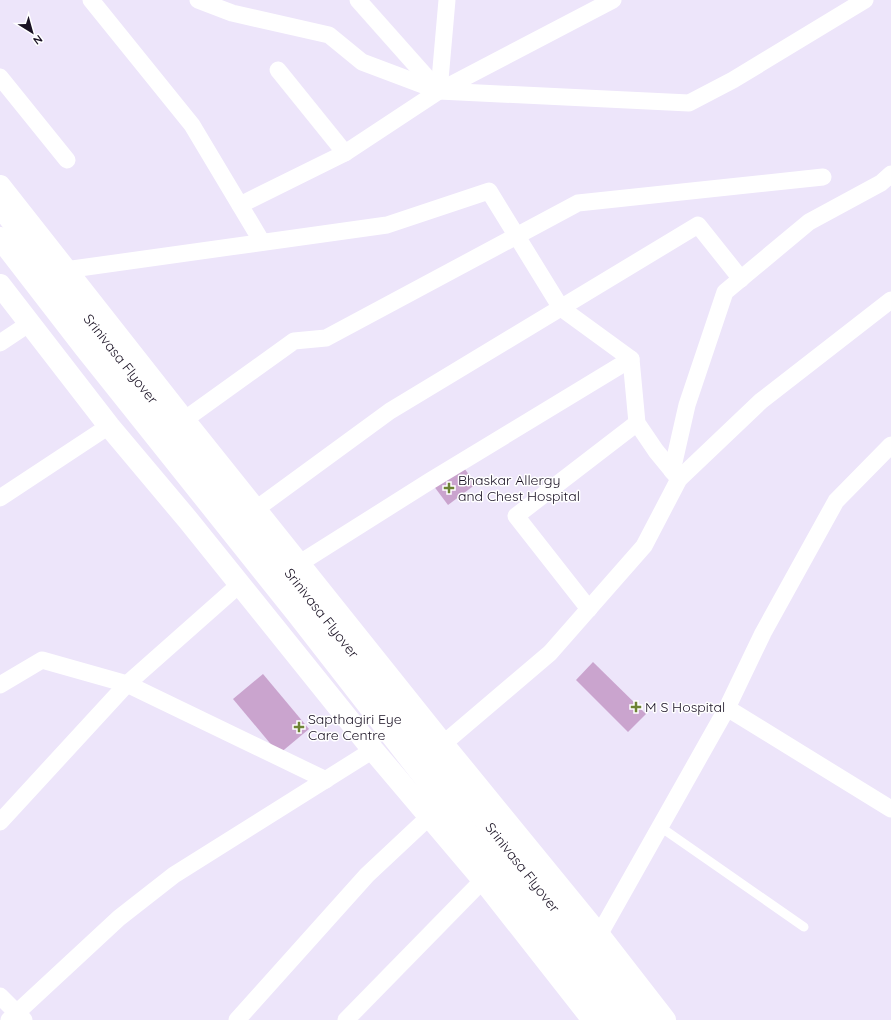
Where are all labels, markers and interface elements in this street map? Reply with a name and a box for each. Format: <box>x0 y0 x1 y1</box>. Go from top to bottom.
north arrow <box>12 12 52 52</box>
text: N <box>31 32 45 48</box>
street label: Srinivasa Flyover <box>80 310 162 408</box>
place label: Bhaskar Allergy and Chest Hospital <box>458 471 580 505</box>
marker: Bhaskar Allergy and Chest Hospital <box>443 482 455 494</box>
street label: Srinivasa Flyover <box>281 564 363 663</box>
place label: M S Hospital <box>645 698 725 716</box>
marker: M S Hospital <box>630 701 642 713</box>
place label: Sapthagiri Eye Care Centre <box>308 710 402 744</box>
marker: Sapthagiri Eye Care Centre <box>293 721 305 733</box>
street label: Srinivasa Flyover <box>481 819 564 917</box>

